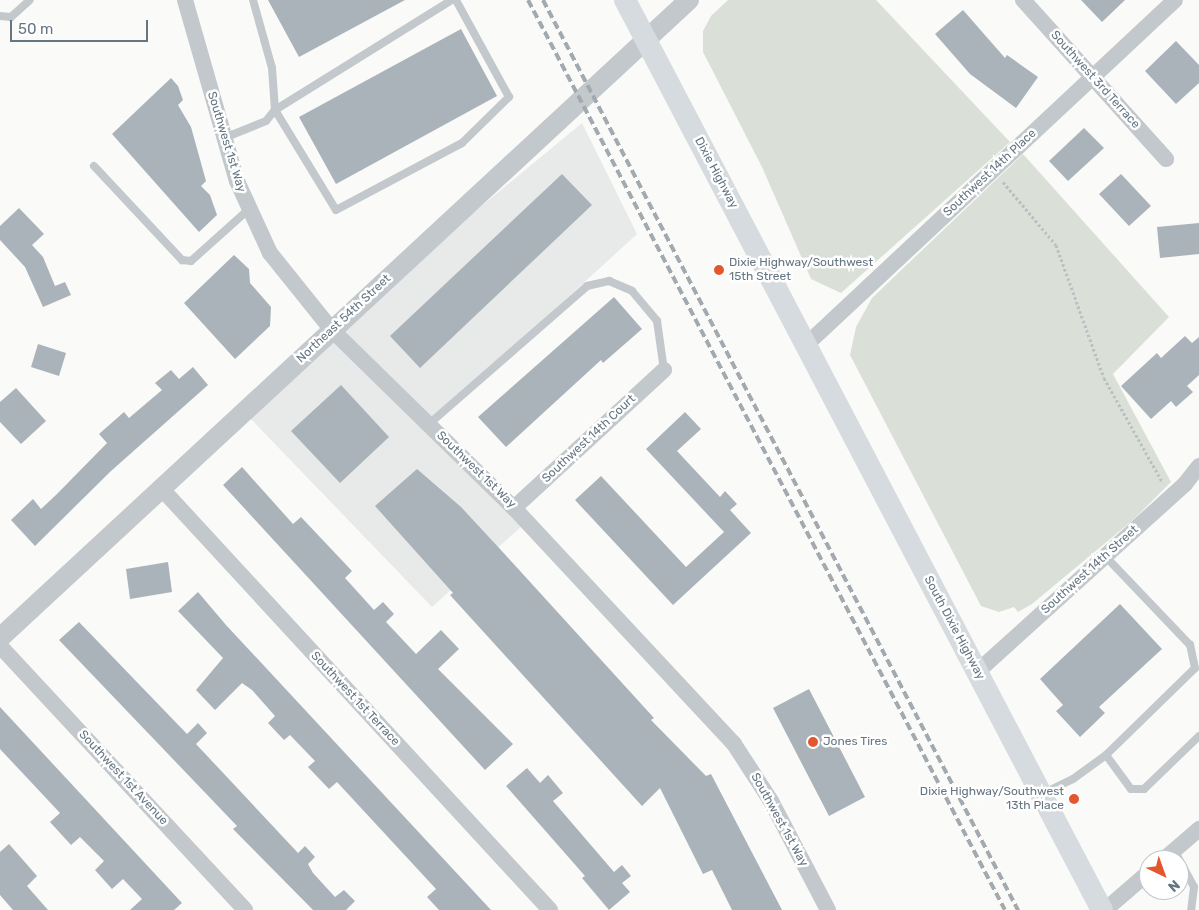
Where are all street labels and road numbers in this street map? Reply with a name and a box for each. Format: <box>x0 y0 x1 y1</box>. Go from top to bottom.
street label: Southwest 3rd Terrace <box>1047 28 1143 132</box>
street label: Southwest 1st Way <box>204 90 248 194</box>
street label: Southwest 14th Place <box>941 126 1039 220</box>
street label: Dixie Highway <box>691 135 741 211</box>
street label: Northeast 54th Street <box>294 272 394 366</box>
street label: Southwest 14th Court <box>539 392 639 486</box>
street label: Southwest 1st Way <box>433 428 519 512</box>
street label: Southwest 14th Street <box>1038 523 1142 617</box>
street label: South Dixie Highway <box>921 574 987 682</box>
street label: Southwest 1st Terrace <box>308 649 402 749</box>
street label: Southwest 1st Avenue <box>75 728 171 828</box>
street label: Southwest 1st Way <box>747 771 811 869</box>

